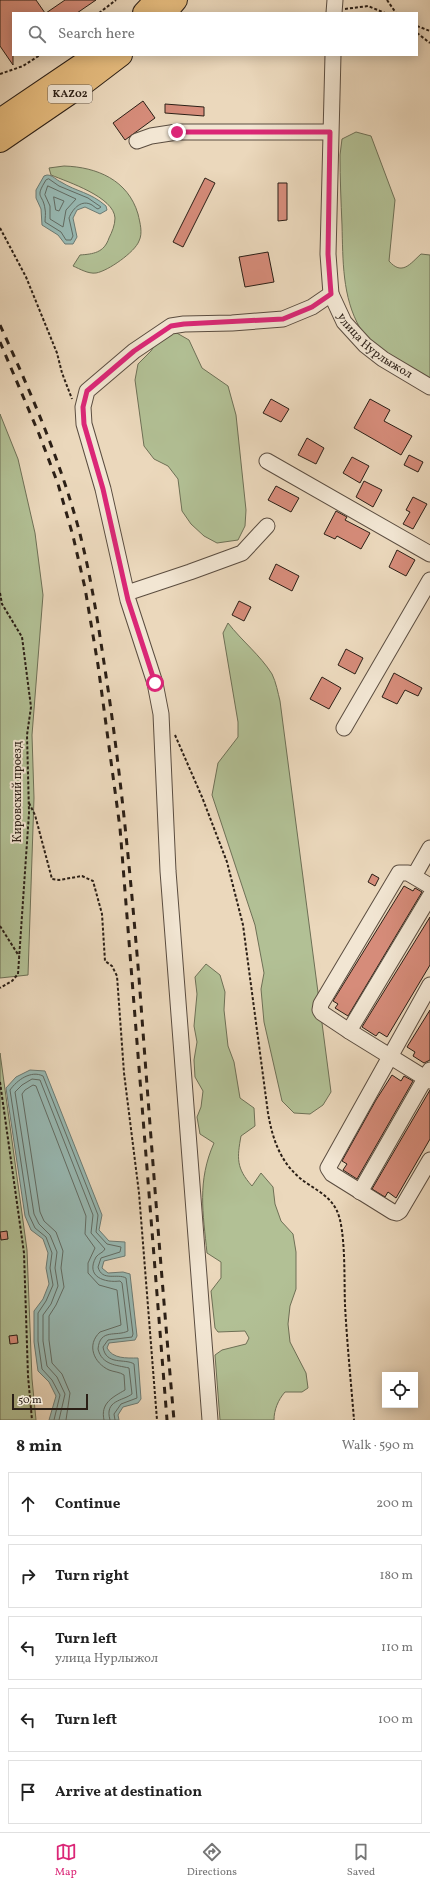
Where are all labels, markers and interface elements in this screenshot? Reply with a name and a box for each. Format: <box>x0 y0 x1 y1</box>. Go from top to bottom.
search box <box>12 12 418 56</box>
icon: search <box>26 23 48 45</box>
text: Search here <box>58 24 135 45</box>
road number: KAZ02 <box>48 85 92 103</box>
route end <box>168 123 186 141</box>
street label: улица Нурлыжол <box>333 311 416 383</box>
route start <box>146 674 164 692</box>
street label: Кировский проезд <box>10 741 26 843</box>
map controls <box>382 1372 418 1408</box>
button: locate <box>382 1372 418 1408</box>
scale bar <box>12 1392 88 1411</box>
text: 50 m <box>18 1393 42 1408</box>
text: 8 min <box>16 1435 62 1458</box>
text: Walk · 590 m <box>342 1437 414 1455</box>
icon: ahead <box>17 1493 39 1515</box>
text: Continue <box>55 1494 120 1515</box>
text: 200 m <box>376 1495 413 1513</box>
icon: right <box>17 1565 39 1587</box>
text: Turn right <box>55 1566 129 1587</box>
text: 180 m <box>379 1567 413 1585</box>
text: Turn left <box>55 1629 117 1650</box>
icon: left <box>17 1637 39 1659</box>
text: 110 m <box>381 1639 413 1657</box>
text: улица Нурлыжол <box>55 1650 158 1668</box>
icon: left <box>17 1709 39 1731</box>
text: Turn left <box>55 1710 117 1731</box>
text: 100 m <box>378 1711 413 1729</box>
icon: arrive <box>17 1781 39 1803</box>
text: Arrive at destination <box>55 1782 202 1803</box>
tab: Map <box>55 1841 77 1880</box>
tab: Directions <box>187 1841 237 1880</box>
tab: Saved <box>347 1841 375 1880</box>

